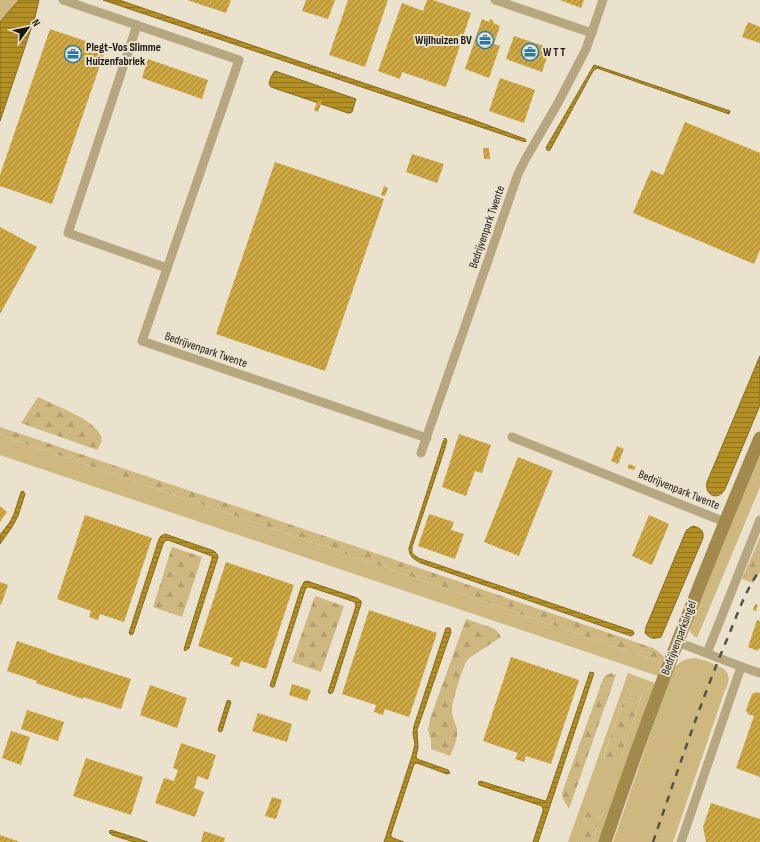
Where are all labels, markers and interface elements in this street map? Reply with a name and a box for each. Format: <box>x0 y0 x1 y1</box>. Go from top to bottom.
north arrow <box>8 8 48 48</box>
text: N <box>29 17 43 29</box>
office icon: Wijlhuizen BV <box>475 30 495 50</box>
place label: Wijlhuizen BV <box>415 33 472 48</box>
place label: Plegt-Vos Slimme Huizenfabriek <box>86 40 161 69</box>
office icon: W T T <box>520 42 540 62</box>
office icon: Plegt-Vos Slimme Huizenfabriek <box>63 44 83 64</box>
place label: W T T <box>543 45 566 60</box>
street label: Bedrijvenpark Twente <box>466 184 508 270</box>
street label: Bedrijvenpark Twente <box>163 329 249 371</box>
street label: Bedrijvenpark Twente <box>636 467 722 513</box>
street label: Bedrijvenparksingel <box>658 599 700 677</box>

